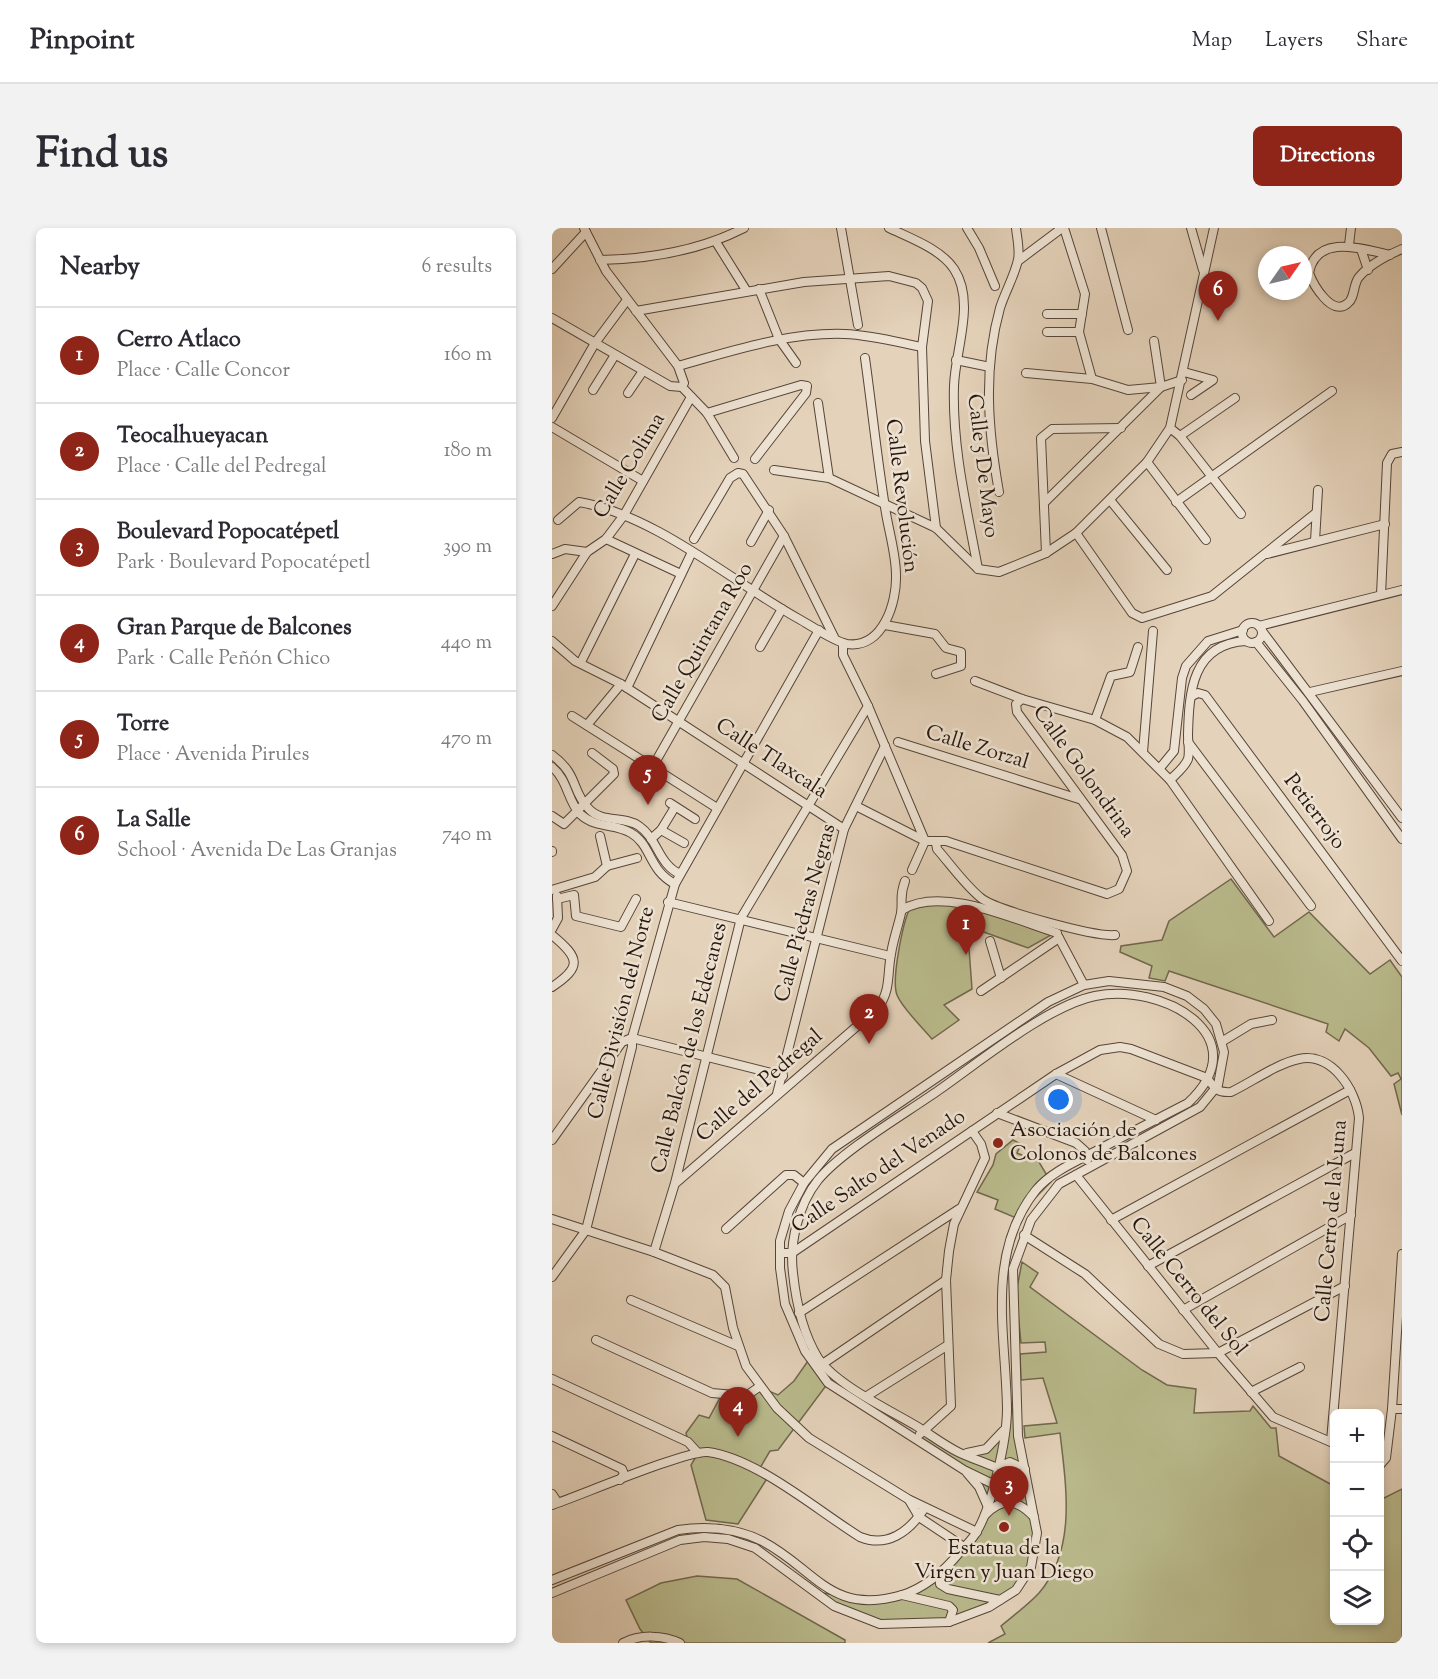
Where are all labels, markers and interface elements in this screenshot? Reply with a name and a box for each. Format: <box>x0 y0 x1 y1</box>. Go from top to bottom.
text: Pinpoint <box>30 21 134 61</box>
text: Map <box>1192 26 1232 56</box>
text: Layers <box>1265 26 1323 56</box>
text: Share <box>1356 26 1408 56</box>
text: Find us <box>36 126 168 186</box>
button: Directions <box>1253 126 1402 186</box>
north arrow <box>1258 246 1312 300</box>
text: Nearby <box>60 249 140 286</box>
text: 6 results <box>422 253 492 282</box>
pin: 6 <box>1198 272 1238 321</box>
text: Cerro Atlaco <box>117 325 241 357</box>
text: 1 <box>76 341 83 370</box>
text: 160 m <box>444 341 492 370</box>
text: Place · Calle Concor <box>117 357 290 386</box>
street label: Calle 5 De Mayo <box>958 392 1006 540</box>
street label: Calle Colima <box>587 407 674 525</box>
street label: Calle Revolución <box>877 417 925 575</box>
text: Teocalhueyacan <box>117 421 268 453</box>
text: 2 <box>75 437 84 466</box>
text: 180 m <box>444 437 492 466</box>
text: Place · Calle del Pedregal <box>117 453 327 482</box>
text: Boulevard Popocatépetl <box>117 517 339 549</box>
text: 3 <box>75 533 84 562</box>
text: 390 m <box>443 533 492 562</box>
text: Park · Boulevard Popocatépetl <box>117 549 371 578</box>
street label: Calle Quintana Roo <box>645 557 761 729</box>
text: Gran Parque de Balcones <box>117 613 352 645</box>
text: 4 <box>74 629 85 658</box>
text: 440 m <box>441 629 492 658</box>
text: Park · Calle Peñón Chico <box>117 645 330 674</box>
street label: Calle Golondrina <box>1025 699 1142 845</box>
text: Torre <box>117 709 169 741</box>
street label: Calle Tlaxcala <box>709 711 833 807</box>
street label: Calle Zorzal <box>922 718 1033 778</box>
text: 5 <box>76 725 83 754</box>
text: 470 m <box>441 725 492 754</box>
text: Place · Avenida Pirules <box>117 741 309 770</box>
pin: 5 <box>628 756 668 805</box>
street label: Petierrojo <box>1276 768 1352 856</box>
text: La Salle <box>117 805 191 837</box>
street label: Calle Piedras Negras <box>768 820 844 1006</box>
text: 6 <box>75 821 84 850</box>
text: 740 m <box>442 821 492 850</box>
text: School · Avenida De Las Granjas <box>117 837 397 866</box>
street label: Calle División del Norte <box>581 903 663 1123</box>
pin: 1 <box>946 906 986 955</box>
street label: Calle Balcón de los Edecanes <box>644 919 736 1177</box>
pin: 2 <box>850 994 888 1044</box>
street label: Calle del Pedregal <box>690 1022 830 1150</box>
your location <box>1044 1085 1073 1114</box>
street label: Calle Salto del Venado <box>786 1102 972 1242</box>
place label: Asociación de Colonos de Balcones <box>1010 1116 1197 1170</box>
street label: Calle Cerro de la Luna <box>1308 1118 1356 1323</box>
marker: Asociación de Colonos de Balcones <box>991 1136 1005 1150</box>
street label: Calle Cerro del Sol <box>1122 1211 1254 1363</box>
pin: 4 <box>718 1388 758 1437</box>
map controls <box>1330 1409 1384 1625</box>
button: + <box>1330 1409 1384 1463</box>
button: − <box>1330 1463 1384 1517</box>
pin: 3 <box>990 1466 1028 1516</box>
button: locate <box>1330 1517 1384 1571</box>
marker: Estatua de la Virgen y Juan Diego <box>997 1520 1011 1534</box>
place label: Estatua de la Virgen y Juan Diego <box>914 1534 1094 1588</box>
button: layers <box>1330 1571 1384 1625</box>

